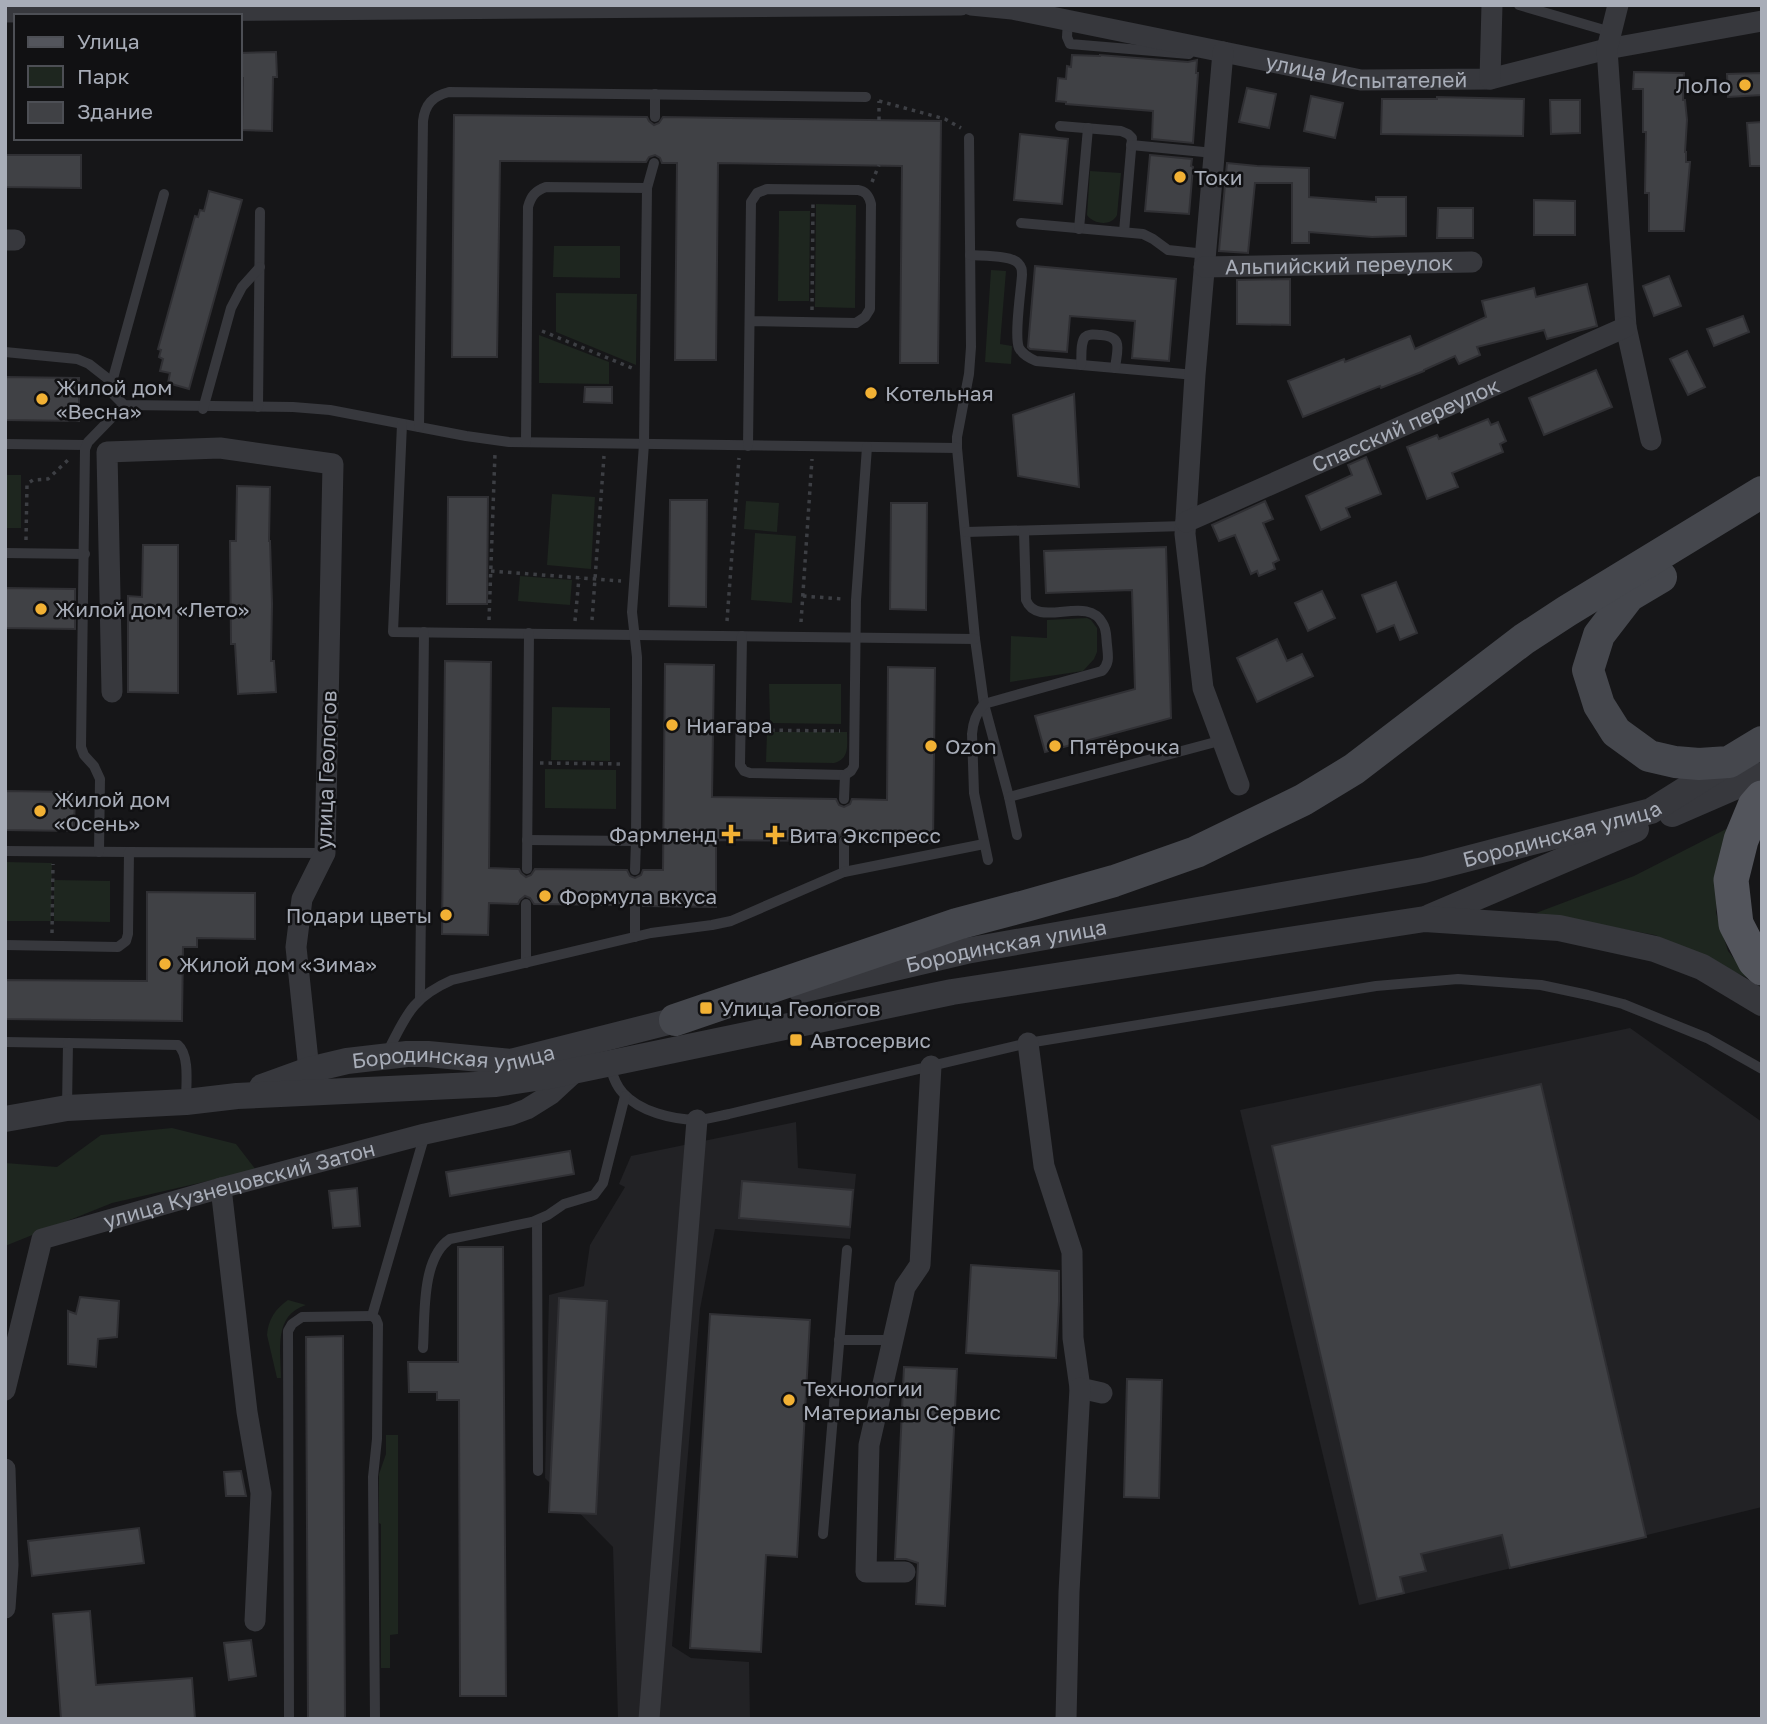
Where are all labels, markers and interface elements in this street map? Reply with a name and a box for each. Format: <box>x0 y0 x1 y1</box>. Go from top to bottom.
legend <box>14 14 242 140</box>
text: Улица <box>77 28 140 54</box>
street label: улица Испытателей <box>1263 48 1467 93</box>
text: Парк <box>77 63 130 89</box>
place label: ЛоЛо <box>1676 72 1731 98</box>
marker: ЛоЛо <box>1737 77 1753 93</box>
text: Здание <box>77 98 153 124</box>
place label: Токи <box>1194 164 1243 190</box>
marker: Токи <box>1172 169 1188 185</box>
street label: Альпийский переулок <box>1225 249 1453 280</box>
street label: Спасский переулок <box>1308 372 1503 478</box>
place label: Жилой дом «Весна» <box>56 374 172 424</box>
place label: Котельная <box>885 380 994 406</box>
marker: Котельная <box>863 385 879 401</box>
marker: Жилой дом «Весна» <box>34 391 50 407</box>
place label: Жилой дом «Лето» <box>55 596 249 622</box>
marker: Жилой дом «Лето» <box>33 601 49 617</box>
street label: улица Геологов <box>310 690 342 850</box>
place label: Ниагара <box>686 712 773 738</box>
marker: Ниагара <box>664 717 680 733</box>
place label: Ozon <box>945 733 997 759</box>
place label: Пятёрочка <box>1069 733 1180 759</box>
marker: Ozon <box>923 738 939 754</box>
marker: Пятёрочка <box>1047 738 1063 754</box>
place label: Жилой дом «Осень» <box>54 786 170 836</box>
street label: Бородинская улица <box>1460 795 1666 872</box>
marker: Жилой дом «Осень» <box>32 803 48 819</box>
place label: Фармленд <box>609 821 717 847</box>
place label: Вита Экспресс <box>789 822 941 848</box>
marker: Фармленд <box>723 826 739 842</box>
marker: Вита Экспресс <box>767 827 783 843</box>
place label: Формула вкуса <box>559 883 717 909</box>
marker: Формула вкуса <box>537 888 553 904</box>
place label: Подари цветы <box>286 902 432 928</box>
marker: Подари цветы <box>438 907 454 923</box>
street label: Бородинская улица <box>903 913 1109 978</box>
place label: Жилой дом «Зима» <box>179 951 377 977</box>
marker: Жилой дом «Зима» <box>157 956 173 972</box>
place label: Улица Геологов <box>720 995 881 1021</box>
marker: Улица Геологов <box>698 1000 714 1016</box>
place label: Автосервис <box>810 1027 931 1053</box>
marker: Автосервис <box>788 1032 804 1048</box>
street label: Бородинская улица <box>350 1038 557 1076</box>
street label: улица Кузнецовский Затон <box>100 1135 378 1234</box>
place label: Технологии Материалы Сервис <box>803 1375 1001 1425</box>
marker: Технологии Материалы Сервис <box>781 1392 797 1408</box>

